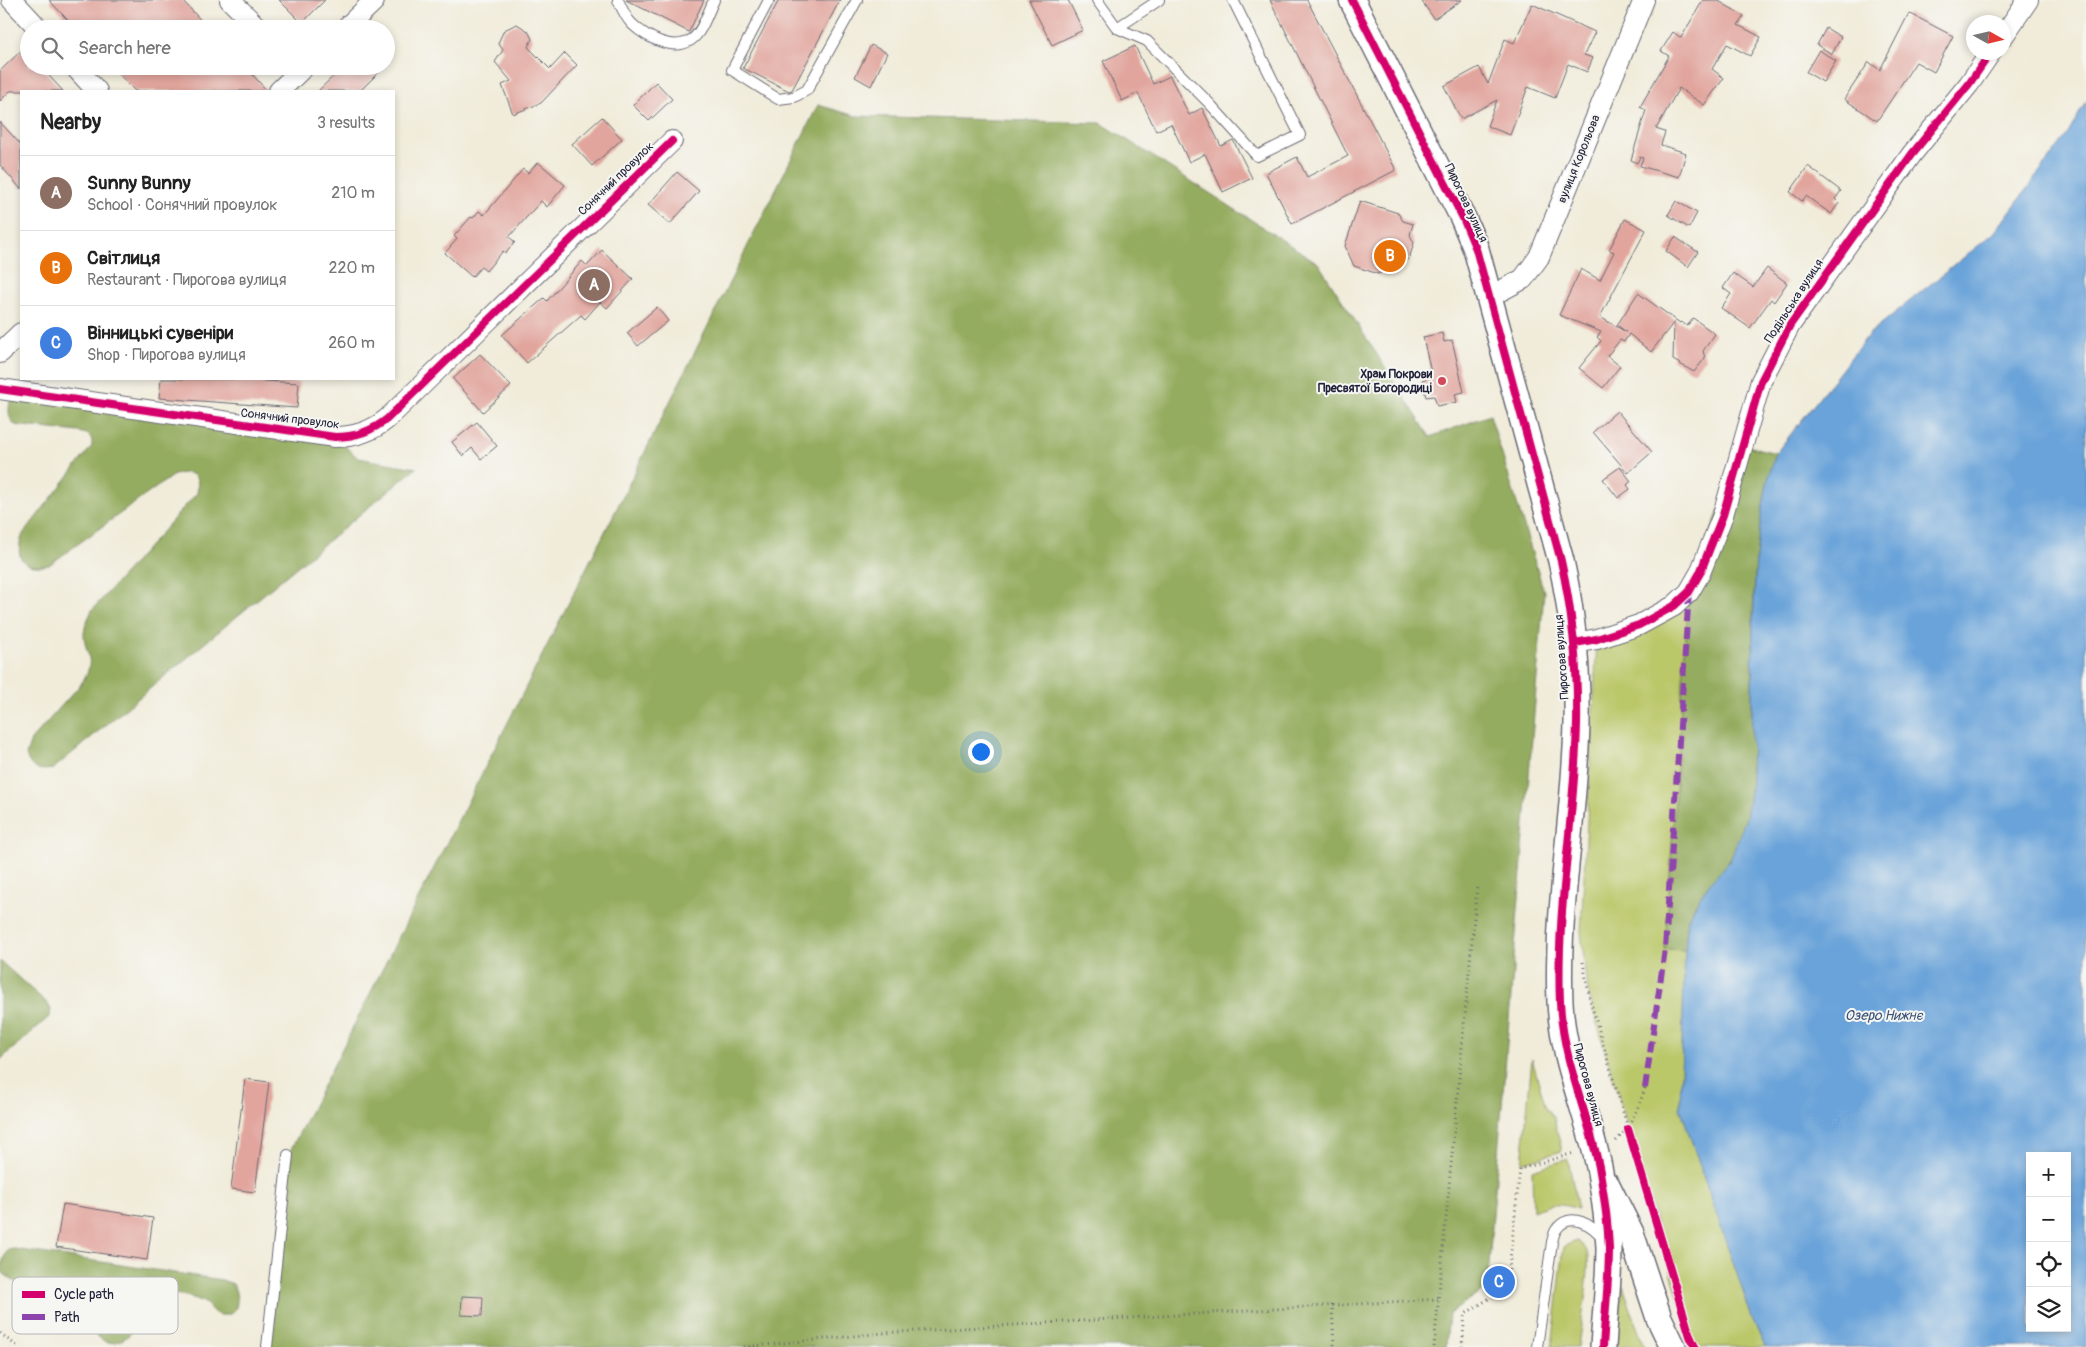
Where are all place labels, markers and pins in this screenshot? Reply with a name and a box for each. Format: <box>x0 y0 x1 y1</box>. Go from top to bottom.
pin: B <box>1374 237 1406 275</box>
pin: A <box>578 266 610 304</box>
place label: Храм Покрови Пресвятої Богородиці <box>1318 367 1433 396</box>
marker: Храм Покрови Пресвятої Богородиці <box>1436 375 1448 387</box>
pin: C <box>1483 1263 1515 1301</box>

